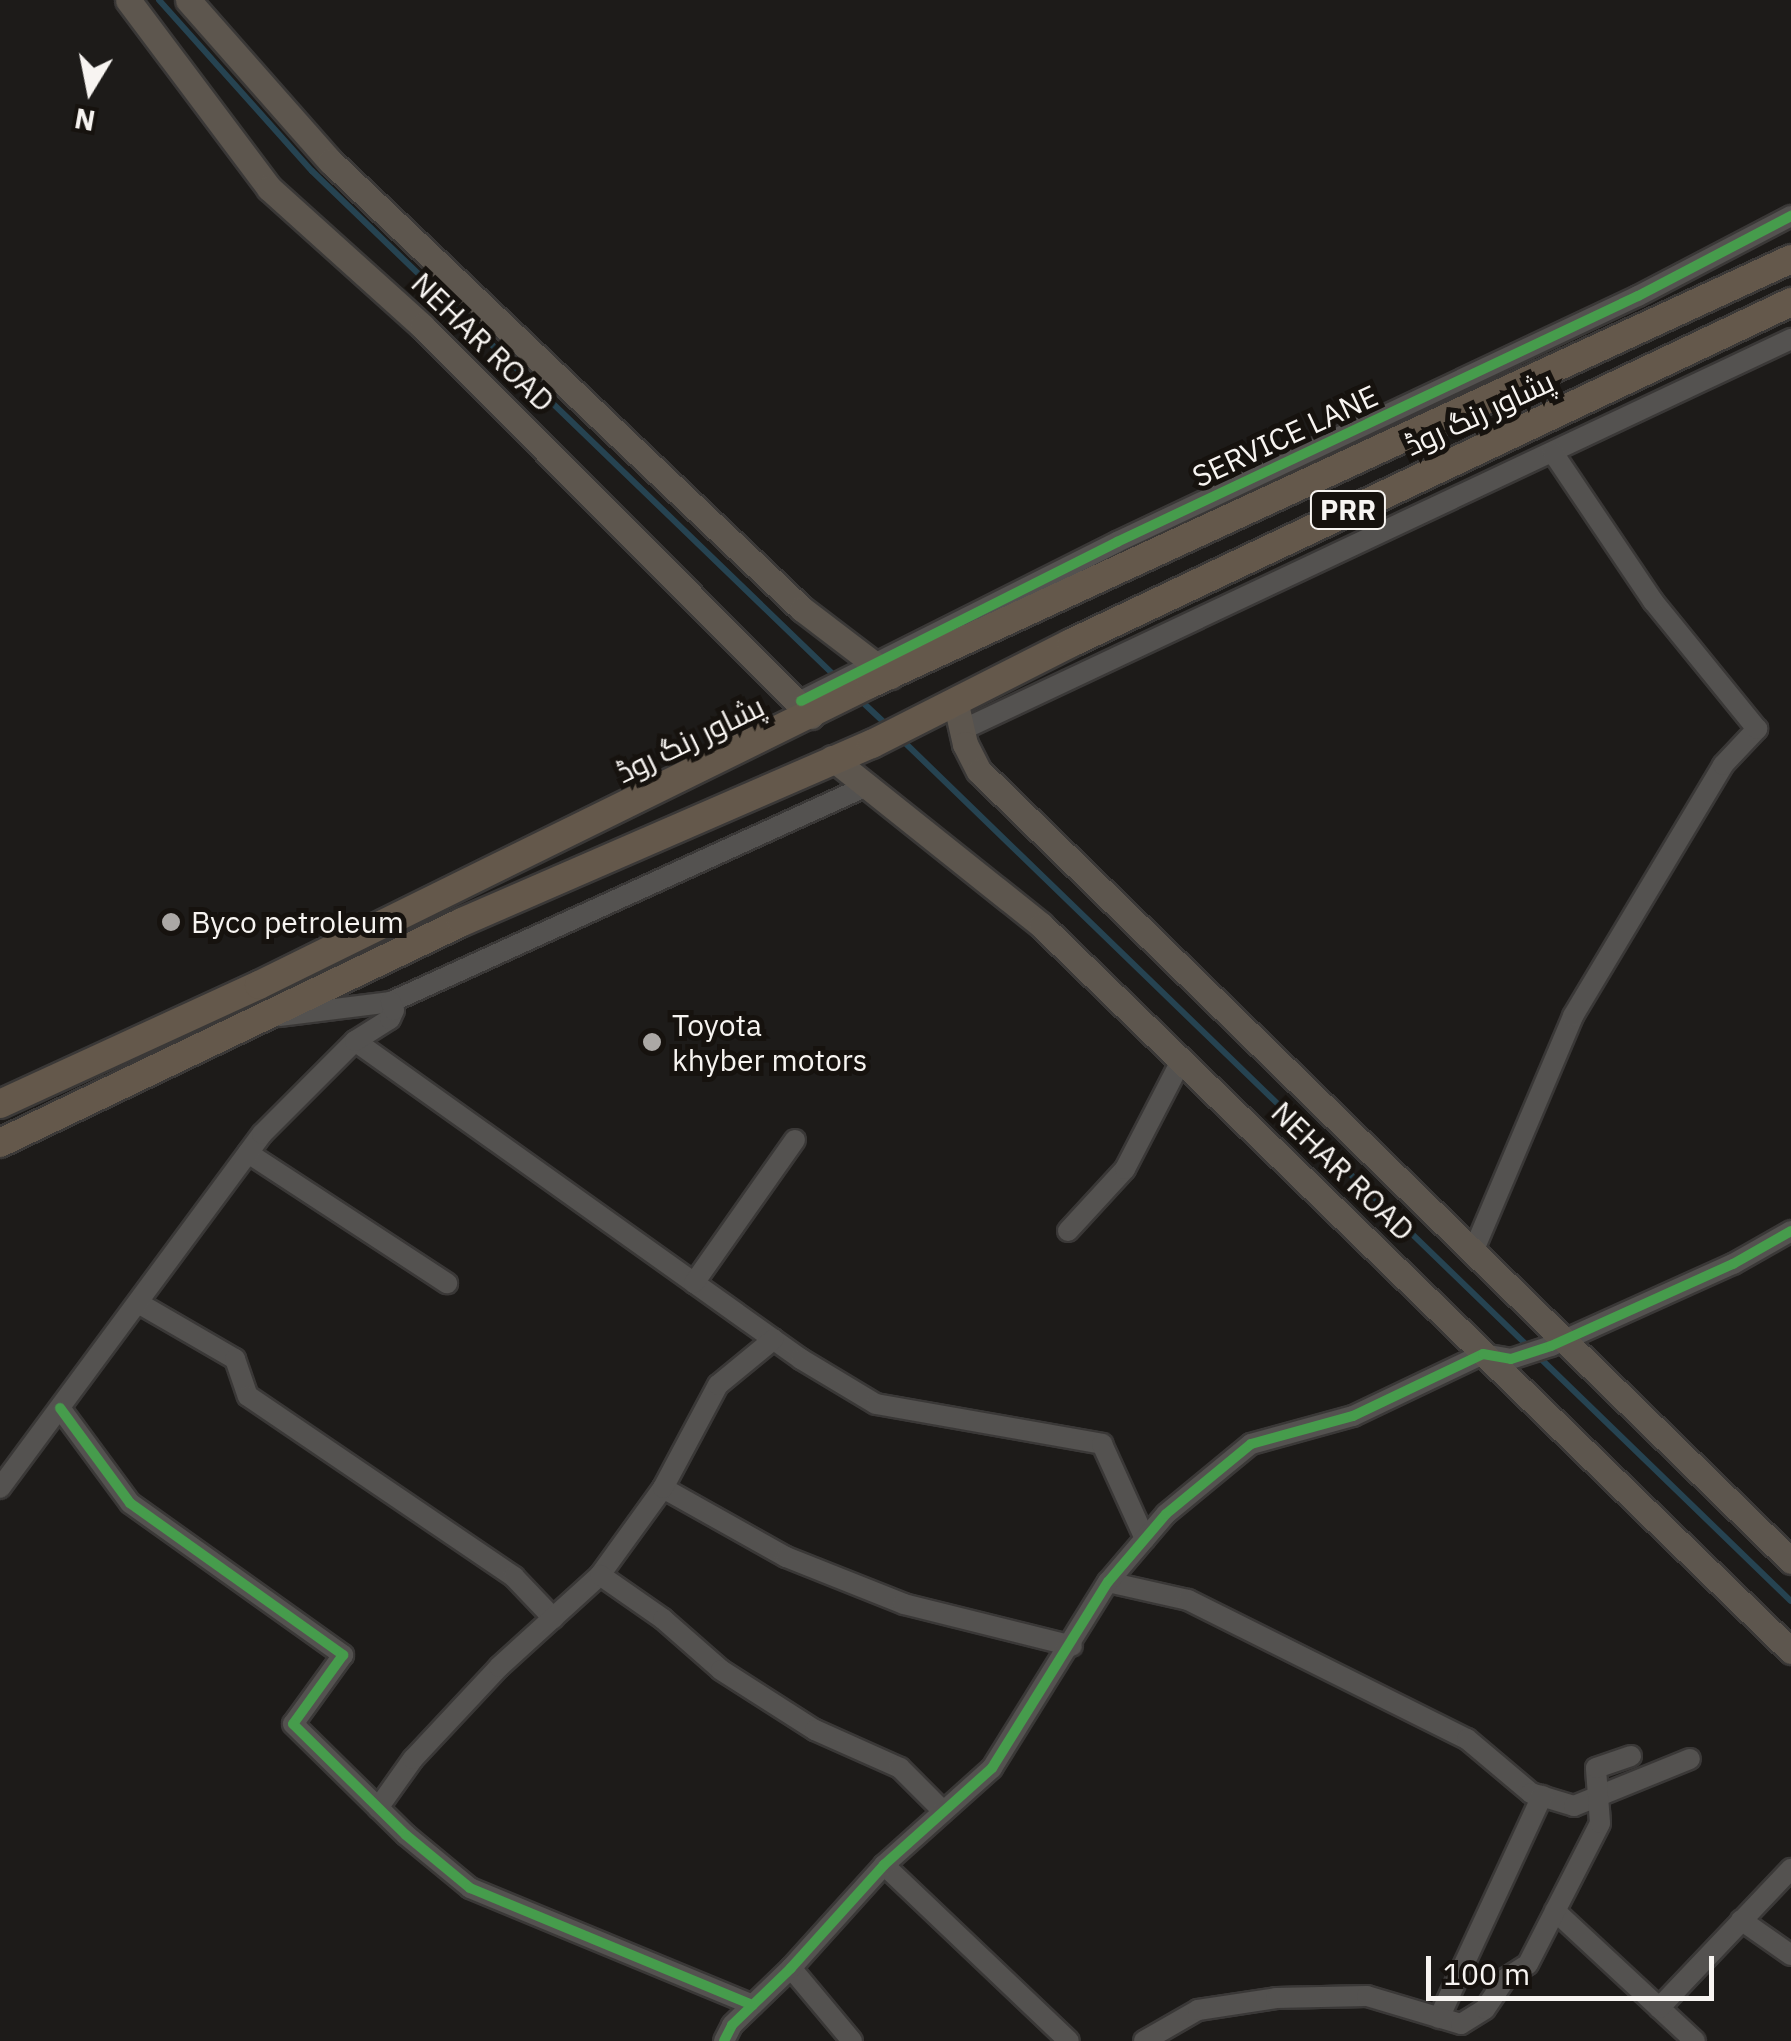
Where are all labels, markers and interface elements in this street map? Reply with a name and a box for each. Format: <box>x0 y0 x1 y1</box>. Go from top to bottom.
north arrow <box>40 40 140 140</box>
text: N <box>72 100 98 140</box>
street label: NEHAR ROAD <box>404 265 562 419</box>
street label: پشاور رنگ روڈ <box>1399 363 1559 463</box>
street label: SERVICE LANE <box>1187 377 1383 495</box>
road number: PRR <box>1308 487 1388 533</box>
street label: پشاور رنگ روڈ <box>610 688 770 790</box>
place label: Byco petroleum <box>191 904 404 940</box>
marker: Byco petroleum <box>160 911 182 933</box>
place label: Toyota khyber motors <box>672 1007 867 1078</box>
marker: Toyota khyber motors <box>641 1031 663 1053</box>
street label: NEHAR ROAD <box>1264 1094 1422 1248</box>
scale bar <box>1431 1936 1718 1998</box>
text: 100 m <box>1443 1954 1530 1993</box>

